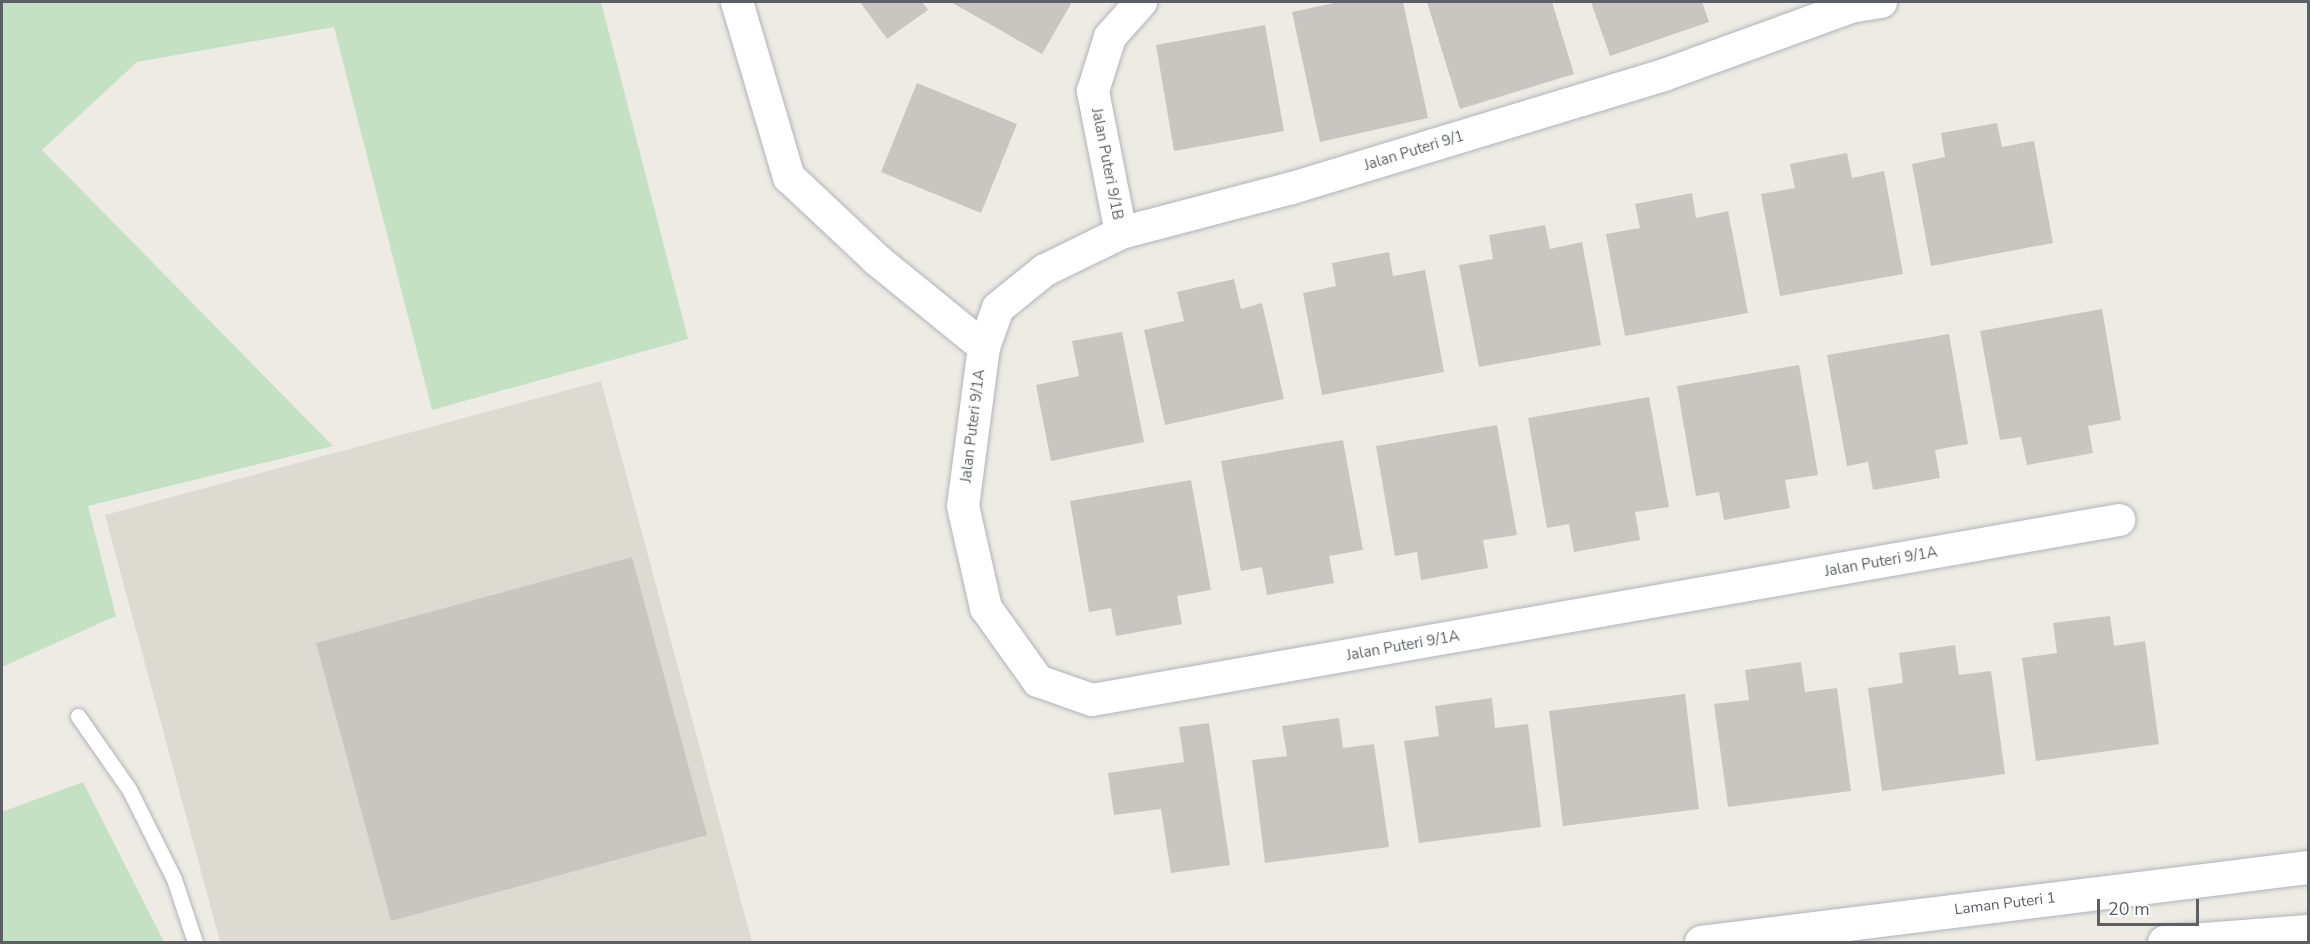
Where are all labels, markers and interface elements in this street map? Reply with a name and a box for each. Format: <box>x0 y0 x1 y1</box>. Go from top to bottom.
street label: Jalan Puteri 9/1B <box>1087 107 1127 221</box>
street label: Jalan Puteri 9/1 <box>1362 127 1466 175</box>
street label: Jalan Puteri 9/1A <box>957 368 989 484</box>
street label: Jalan Puteri 9/1A <box>1823 543 1939 581</box>
street label: Jalan Puteri 9/1A <box>1345 627 1461 665</box>
scale bar <box>2100 887 2202 925</box>
street label: Laman Puteri 1 <box>1953 889 2057 919</box>
text: 20 m <box>2108 897 2150 921</box>

